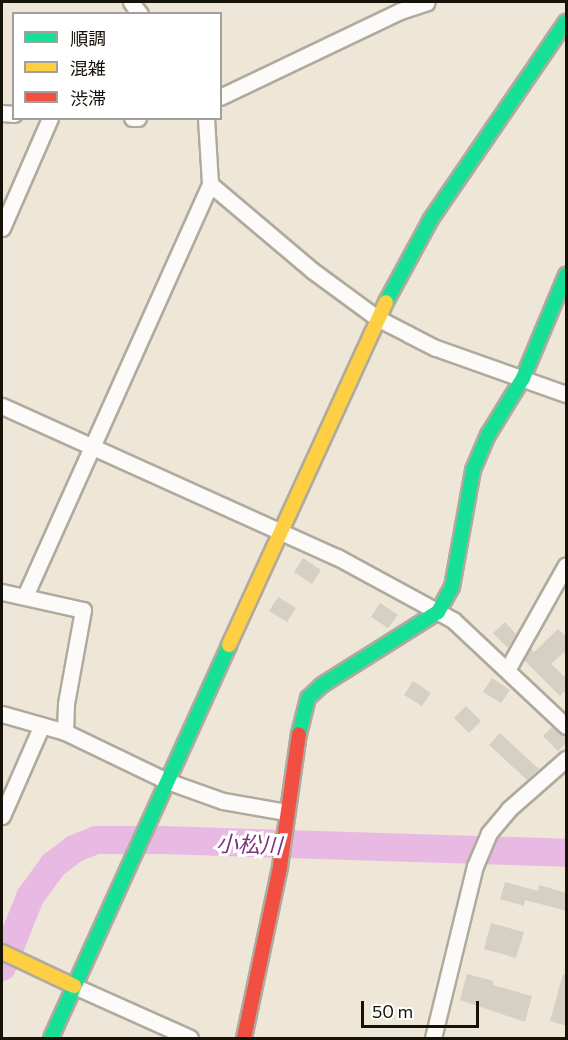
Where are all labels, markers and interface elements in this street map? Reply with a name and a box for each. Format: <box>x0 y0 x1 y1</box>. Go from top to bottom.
legend <box>12 12 222 120</box>
text: 順調 <box>70 27 106 49</box>
text: 混雑 <box>70 57 106 79</box>
text: 渋滞 <box>70 87 106 109</box>
water label: 小松川 <box>216 830 282 858</box>
scale bar <box>364 989 482 1027</box>
text: 50 m <box>372 1000 413 1022</box>

